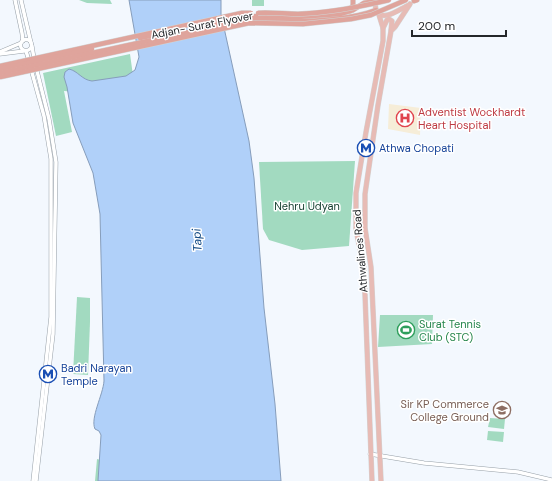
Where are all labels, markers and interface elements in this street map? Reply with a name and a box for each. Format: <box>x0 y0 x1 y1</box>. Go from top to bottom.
street label: Adjan- Surat Flyover <box>150 8 254 42</box>
scale bar <box>412 12 506 38</box>
text: 200 m <box>418 18 455 34</box>
place label: Adventist Wockhardt Heart Hospital <box>418 105 525 132</box>
hospital icon: Adventist Wockhardt Heart Hospital <box>395 108 415 128</box>
metro station icon: Athwa Chopati <box>356 138 376 158</box>
place label: Athwa Chopati <box>379 141 454 155</box>
park label: Nehru Udyan <box>274 199 340 213</box>
street label: Athwalines Road <box>349 209 371 293</box>
water label: Tapi <box>188 227 206 252</box>
place label: Surat Tennis Club (STC) <box>419 317 481 344</box>
sports icon: Surat Tennis Club (STC) <box>396 320 416 340</box>
place label: Badri Narayan Temple <box>61 361 132 388</box>
metro station icon: Badri Narayan Temple <box>38 364 58 384</box>
place label: Sir KP Commerce College Ground <box>401 397 489 424</box>
school or university icon: Sir KP Commerce College Ground <box>492 400 512 420</box>

